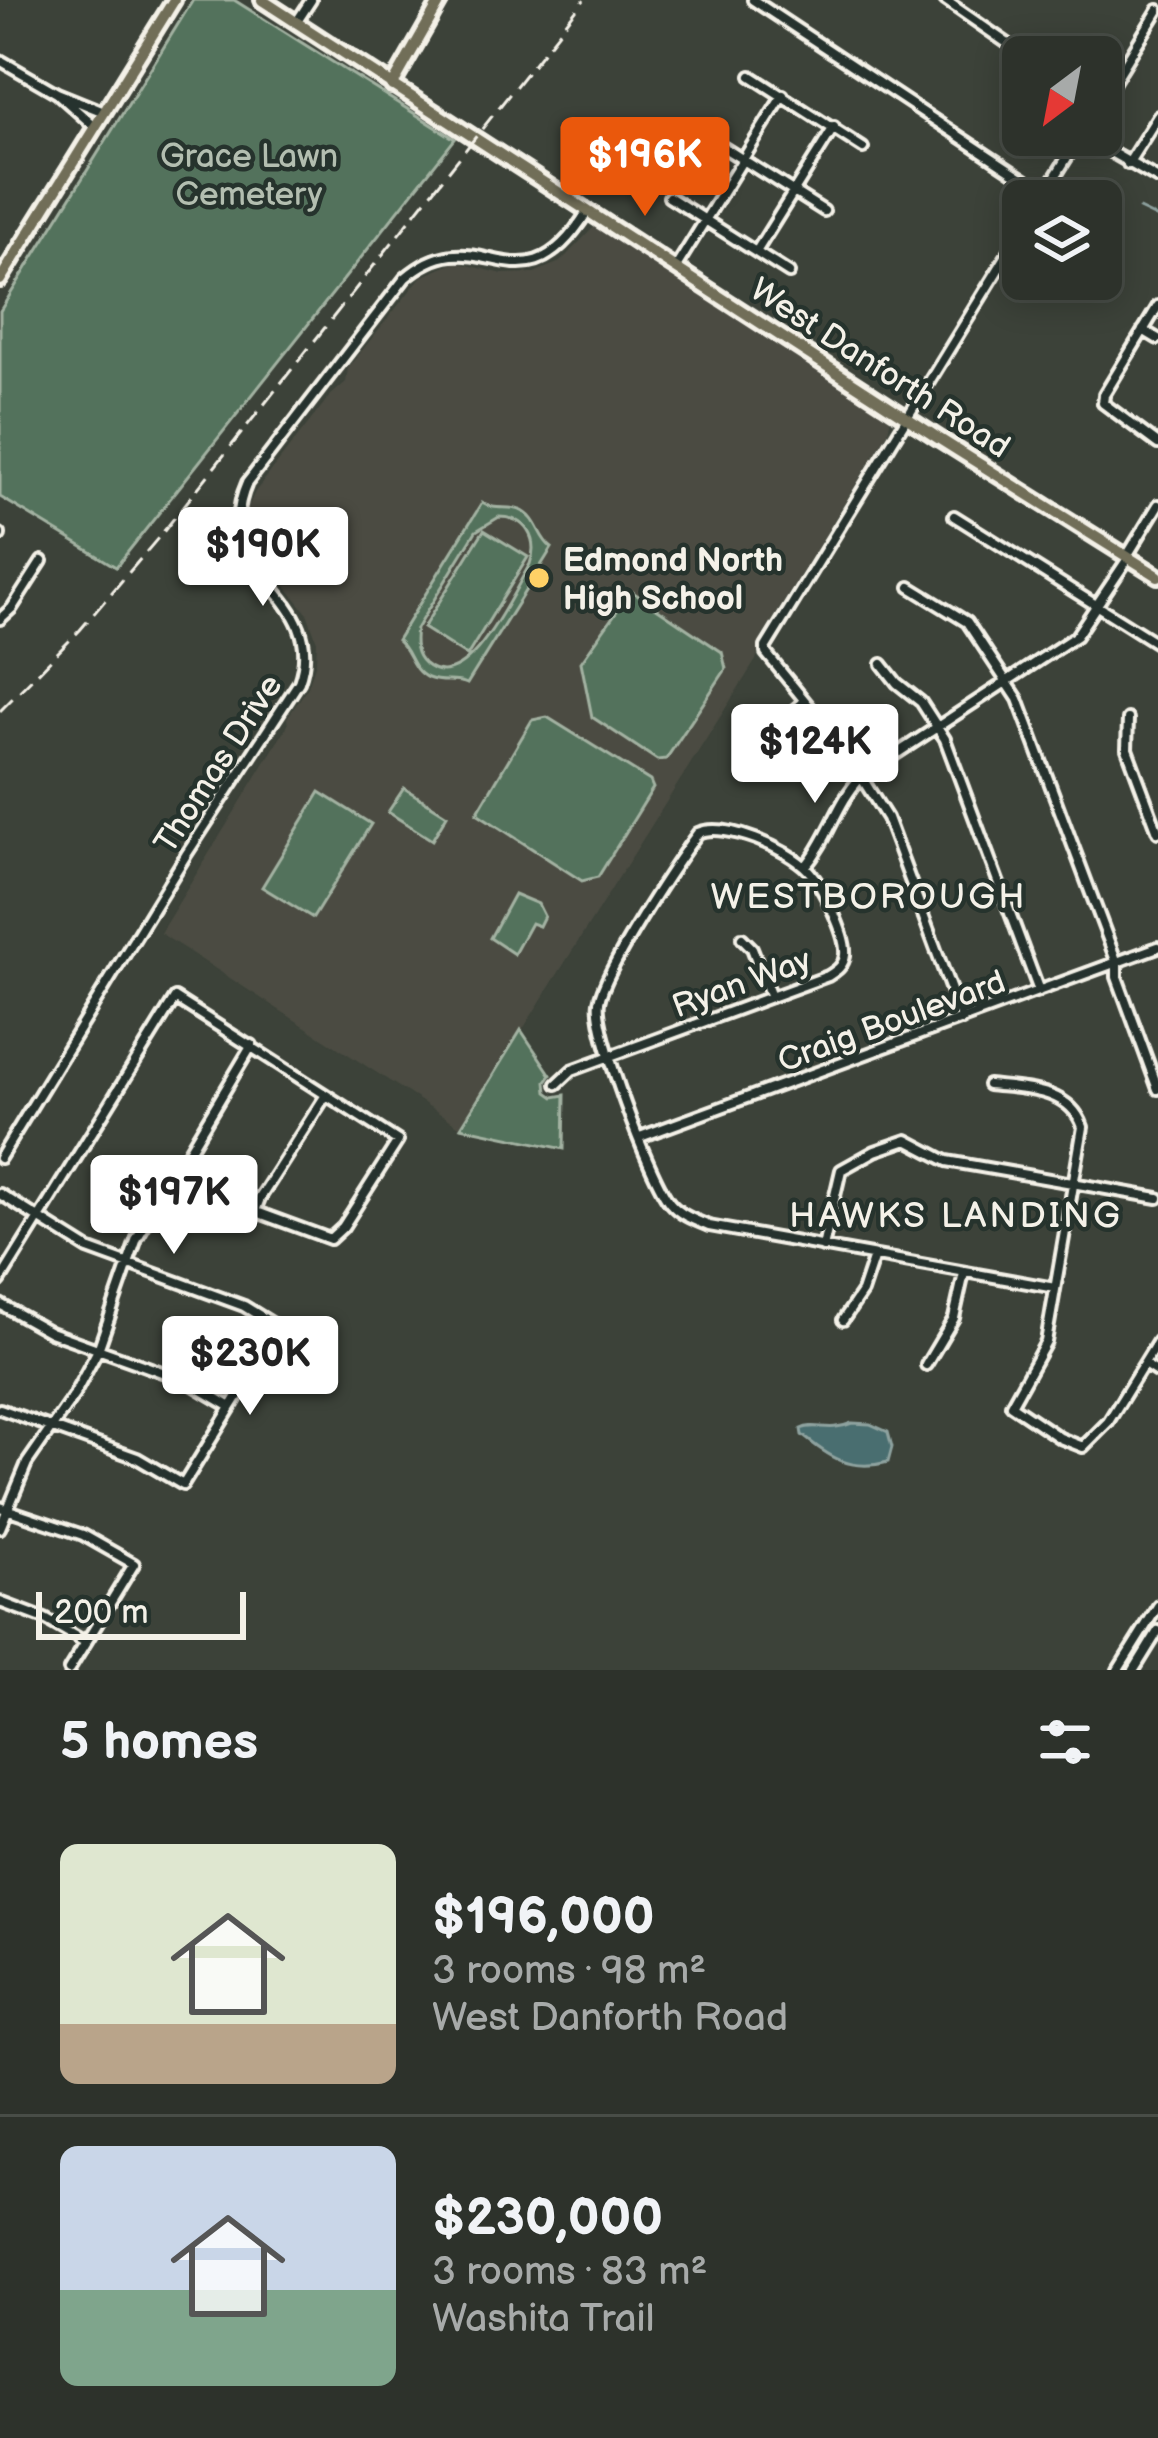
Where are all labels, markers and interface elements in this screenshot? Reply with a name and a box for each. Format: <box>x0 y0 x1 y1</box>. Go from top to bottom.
north arrow <box>1002 36 1122 156</box>
map controls <box>1002 36 1122 300</box>
pin: $196K <box>561 117 729 219</box>
text: $196K <box>587 132 703 179</box>
park label: Grace Lawn Cemetery <box>160 137 338 215</box>
button: layers <box>1002 180 1122 300</box>
street label: West Danforth Road <box>743 270 1017 468</box>
pin: $190K <box>179 507 347 609</box>
text: $190K <box>205 522 321 569</box>
place label: Edmond North High School <box>563 541 783 619</box>
marker: Edmond North High School <box>526 565 552 591</box>
street label: Thomas Drive <box>146 667 291 861</box>
pin: $124K <box>731 704 899 806</box>
text: $124K <box>758 719 872 766</box>
district label: WESTBOROUGH <box>710 876 1028 919</box>
street label: Ryan Way <box>667 940 817 1027</box>
street label: Craig Boulevard <box>772 962 1011 1082</box>
pin: $197K <box>90 1155 258 1257</box>
text: $197K <box>117 1170 231 1217</box>
district label: HAWKS LANDING <box>789 1195 1123 1238</box>
pin: $230K <box>166 1316 334 1418</box>
text: $230K <box>189 1331 311 1378</box>
scale bar <box>36 1586 246 1639</box>
text: 200 m <box>54 1593 148 1633</box>
icon: filters <box>1032 1709 1098 1775</box>
text: 5 homes <box>60 1712 258 1773</box>
text: $196,000 <box>432 1887 655 1948</box>
icon: home <box>156 1892 300 2036</box>
text: 3 rooms · 98 m² <box>432 1948 706 1995</box>
text: West Danforth Road <box>432 1995 788 2042</box>
text: $230,000 <box>432 2188 663 2249</box>
icon: home <box>156 2194 300 2338</box>
text: 3 rooms · 83 m² <box>432 2249 707 2296</box>
text: Washita Trail <box>432 2296 654 2343</box>

